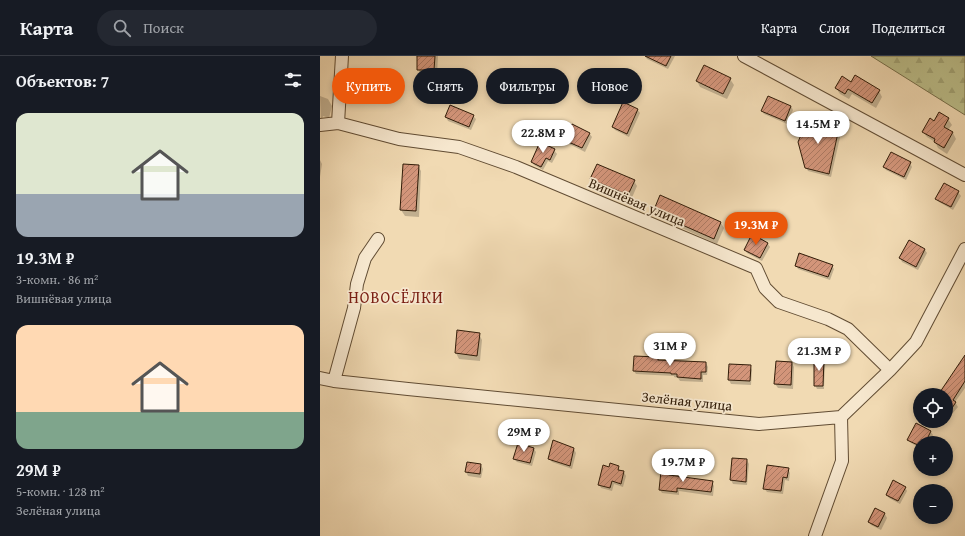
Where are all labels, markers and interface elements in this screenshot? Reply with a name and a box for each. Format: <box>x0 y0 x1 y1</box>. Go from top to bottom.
search box <box>97 10 377 46</box>
text: Карта <box>20 14 73 42</box>
icon: search <box>111 17 133 39</box>
text: Поиск <box>143 17 184 38</box>
text: Карта <box>761 18 797 38</box>
text: Слои <box>819 18 850 38</box>
text: Поделиться <box>872 18 945 38</box>
text: Объектов: 7 <box>16 68 109 93</box>
chip: Купить <box>332 68 405 104</box>
chip: Снять <box>413 68 478 104</box>
chip: Фильтры <box>486 68 569 104</box>
chip: Новое <box>577 68 642 104</box>
icon: filters <box>282 69 304 91</box>
pin: 14.5M ₽ <box>781 111 855 145</box>
text: 14.5M ₽ <box>796 114 840 133</box>
pin: 22.8M ₽ <box>506 120 580 154</box>
text: 22.8M ₽ <box>521 123 565 142</box>
icon: home <box>124 139 196 211</box>
street label: Вишнёвая улица <box>586 173 689 231</box>
pin: 19.3M ₽ <box>719 212 793 246</box>
text: 19.3M ₽ <box>734 215 778 234</box>
text: 19.3M ₽ <box>16 245 74 270</box>
text: 3-комн. · 86 m² <box>16 270 98 289</box>
district label: НОВОСЁЛКИ <box>348 285 444 309</box>
text: Вишнёвая улица <box>16 289 112 308</box>
pin: 31M ₽ <box>642 333 698 367</box>
text: 31M ₽ <box>653 336 687 355</box>
pin: 21.3M ₽ <box>782 338 856 372</box>
text: 21.3M ₽ <box>797 341 841 360</box>
icon: home <box>124 351 196 423</box>
street label: Зелёная улица <box>641 386 734 416</box>
map controls <box>913 388 953 524</box>
button: locate <box>913 388 953 428</box>
pin: 29M ₽ <box>496 419 552 453</box>
text: 29M ₽ <box>507 422 541 441</box>
button: + <box>913 436 953 476</box>
pin: 19.7M ₽ <box>646 449 720 483</box>
text: 19.7M ₽ <box>661 452 705 471</box>
text: 29M ₽ <box>16 457 61 482</box>
text: 5-комн. · 128 m² <box>16 482 105 501</box>
button: − <box>913 484 953 524</box>
text: Зелёная улица <box>16 501 100 520</box>

